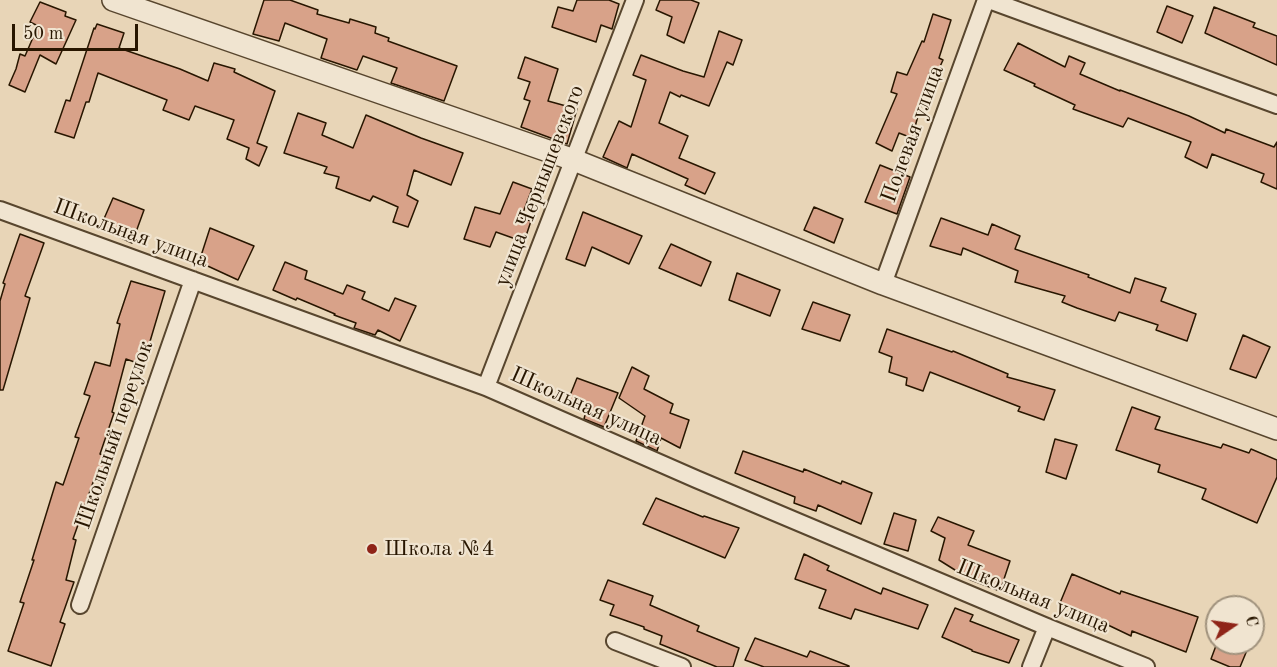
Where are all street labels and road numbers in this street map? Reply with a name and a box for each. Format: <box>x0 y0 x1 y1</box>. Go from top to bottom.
street label: Полевая улица <box>876 61 950 207</box>
street label: улица Чернышевского <box>489 81 591 291</box>
street label: Школьная улица <box>50 194 212 274</box>
street label: Школьный переулок <box>70 337 160 533</box>
street label: Школьная улица <box>506 362 666 452</box>
street label: Школьная улица <box>952 554 1114 640</box>

